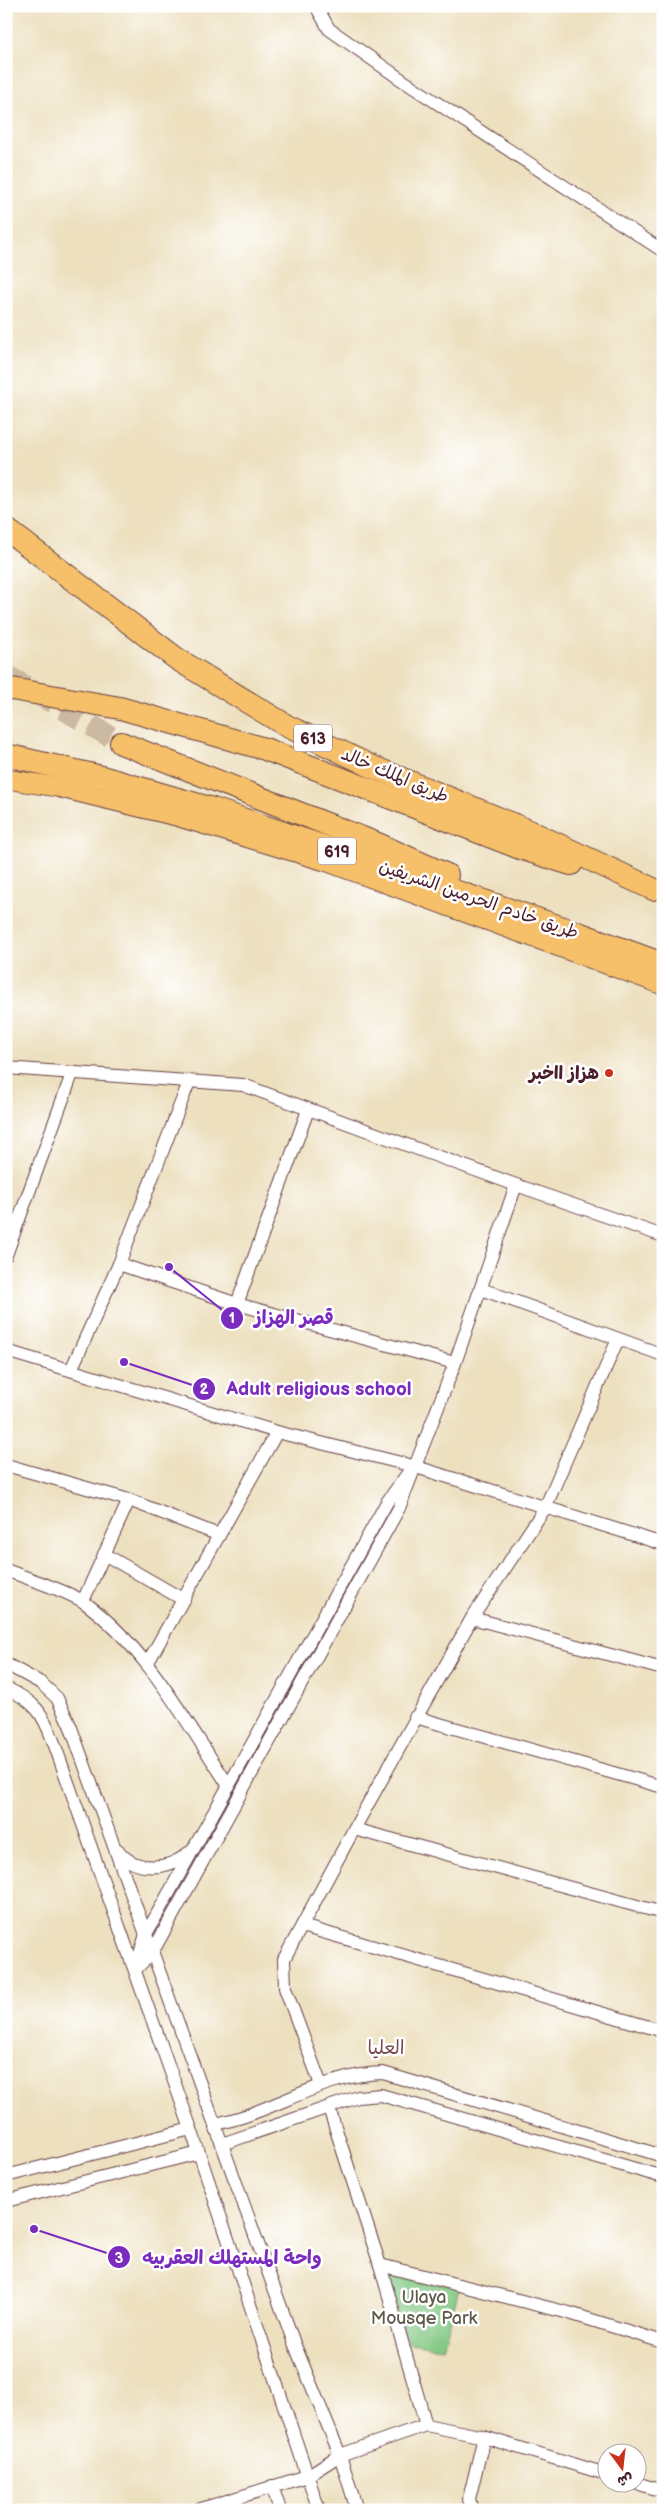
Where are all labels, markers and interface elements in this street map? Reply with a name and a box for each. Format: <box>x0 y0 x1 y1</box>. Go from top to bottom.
road number: 613 <box>294 724 332 751</box>
street label: طريق الملك خالد <box>338 743 452 808</box>
road number: 619 <box>318 838 356 864</box>
street label: طريق خادم الحرمين الشريفين <box>375 855 581 946</box>
place label: هزاز ااخبر <box>527 1063 599 1084</box>
marker: هزاز ااخبر <box>603 1067 615 1079</box>
callout: قصر الهزاز <box>220 1301 344 1335</box>
text: قصر الهزاز <box>252 1307 334 1330</box>
text: 1 <box>229 1309 235 1328</box>
callout: Adult religious school <box>191 1372 421 1406</box>
text: Adult religious school <box>225 1378 412 1401</box>
text: 2 <box>200 1380 209 1399</box>
district label: العليا <box>368 2037 404 2060</box>
callout: واحة المستهلك العقربيه <box>107 2240 331 2274</box>
text: واحة المستهلك العقربيه <box>142 2247 322 2270</box>
text: 3 <box>115 2249 124 2268</box>
park label: Ulaya Mousqe Park <box>371 2287 478 2329</box>
north arrow <box>596 2444 646 2494</box>
text: ش <box>616 2470 635 2490</box>

